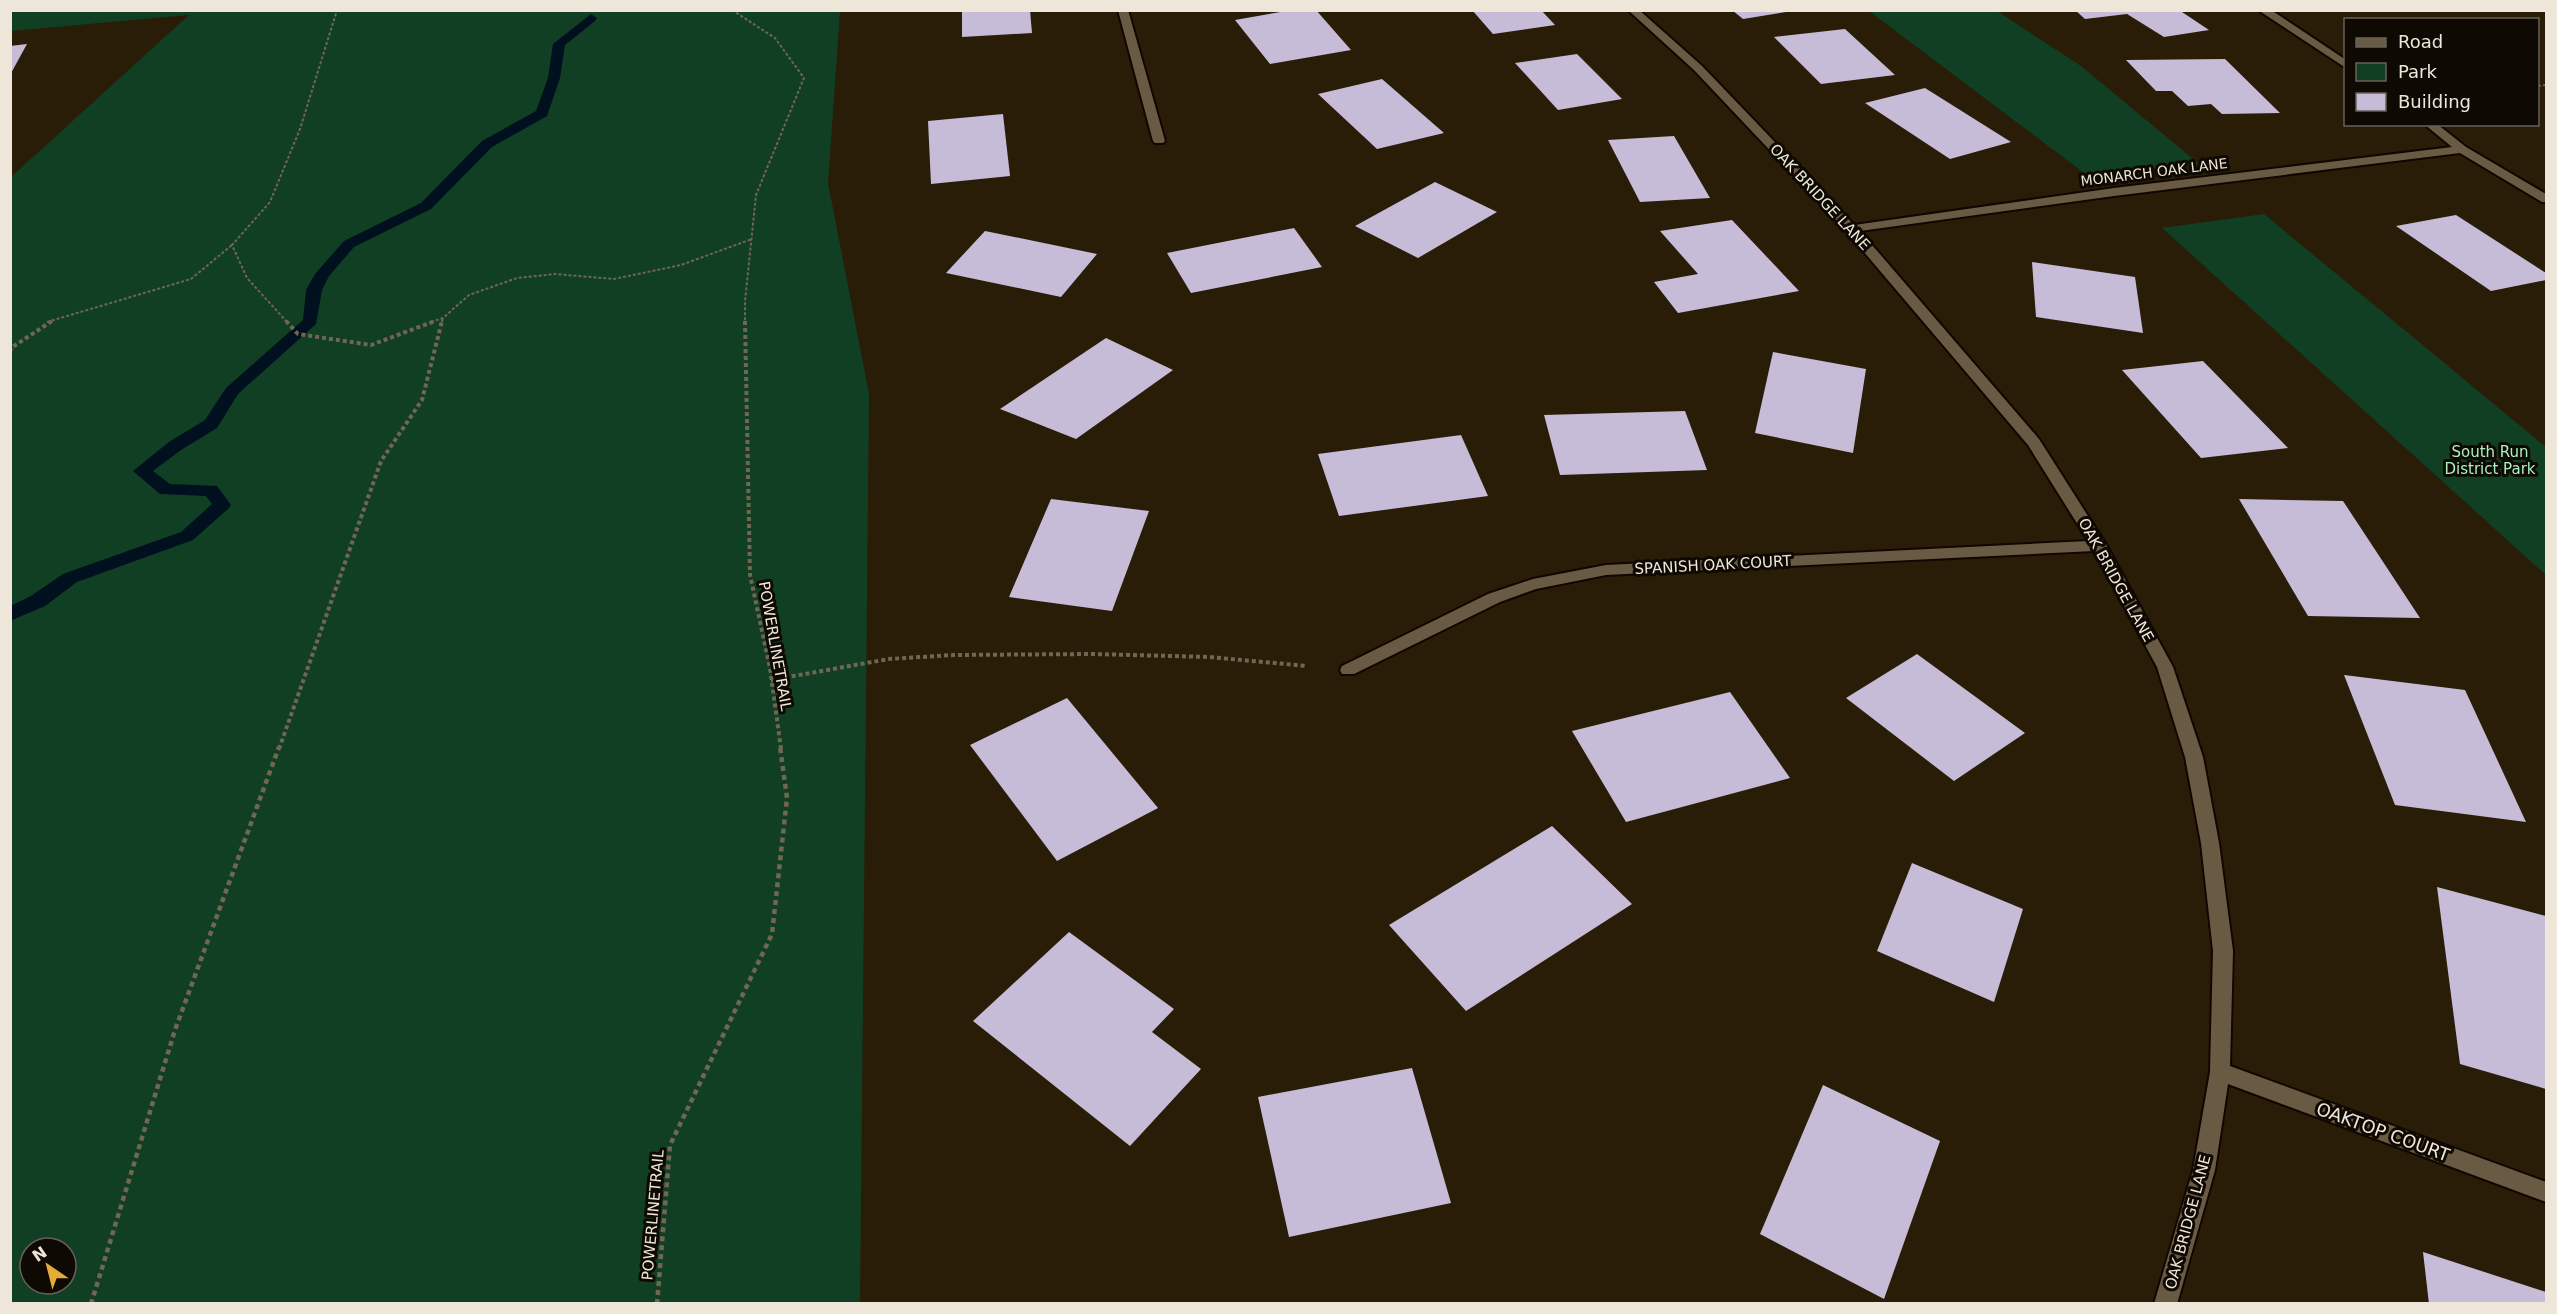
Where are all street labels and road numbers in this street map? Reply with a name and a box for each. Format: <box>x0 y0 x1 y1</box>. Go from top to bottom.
street label: OAK BRIDGE LANE <box>1766 140 1874 254</box>
street label: MONARCH OAK LANE <box>2080 155 2228 189</box>
street label: OAK BRIDGE LANE <box>2075 515 2157 645</box>
street label: SPANISH OAK COURT <box>1634 552 1793 578</box>
street label: POWERLINETRAIL <box>755 580 795 713</box>
street label: OAKTOP COURT <box>2314 1098 2454 1166</box>
street label: POWERLINETRAIL <box>638 1148 668 1281</box>
street label: OAK BRIDGE LANE <box>2161 1153 2215 1291</box>

